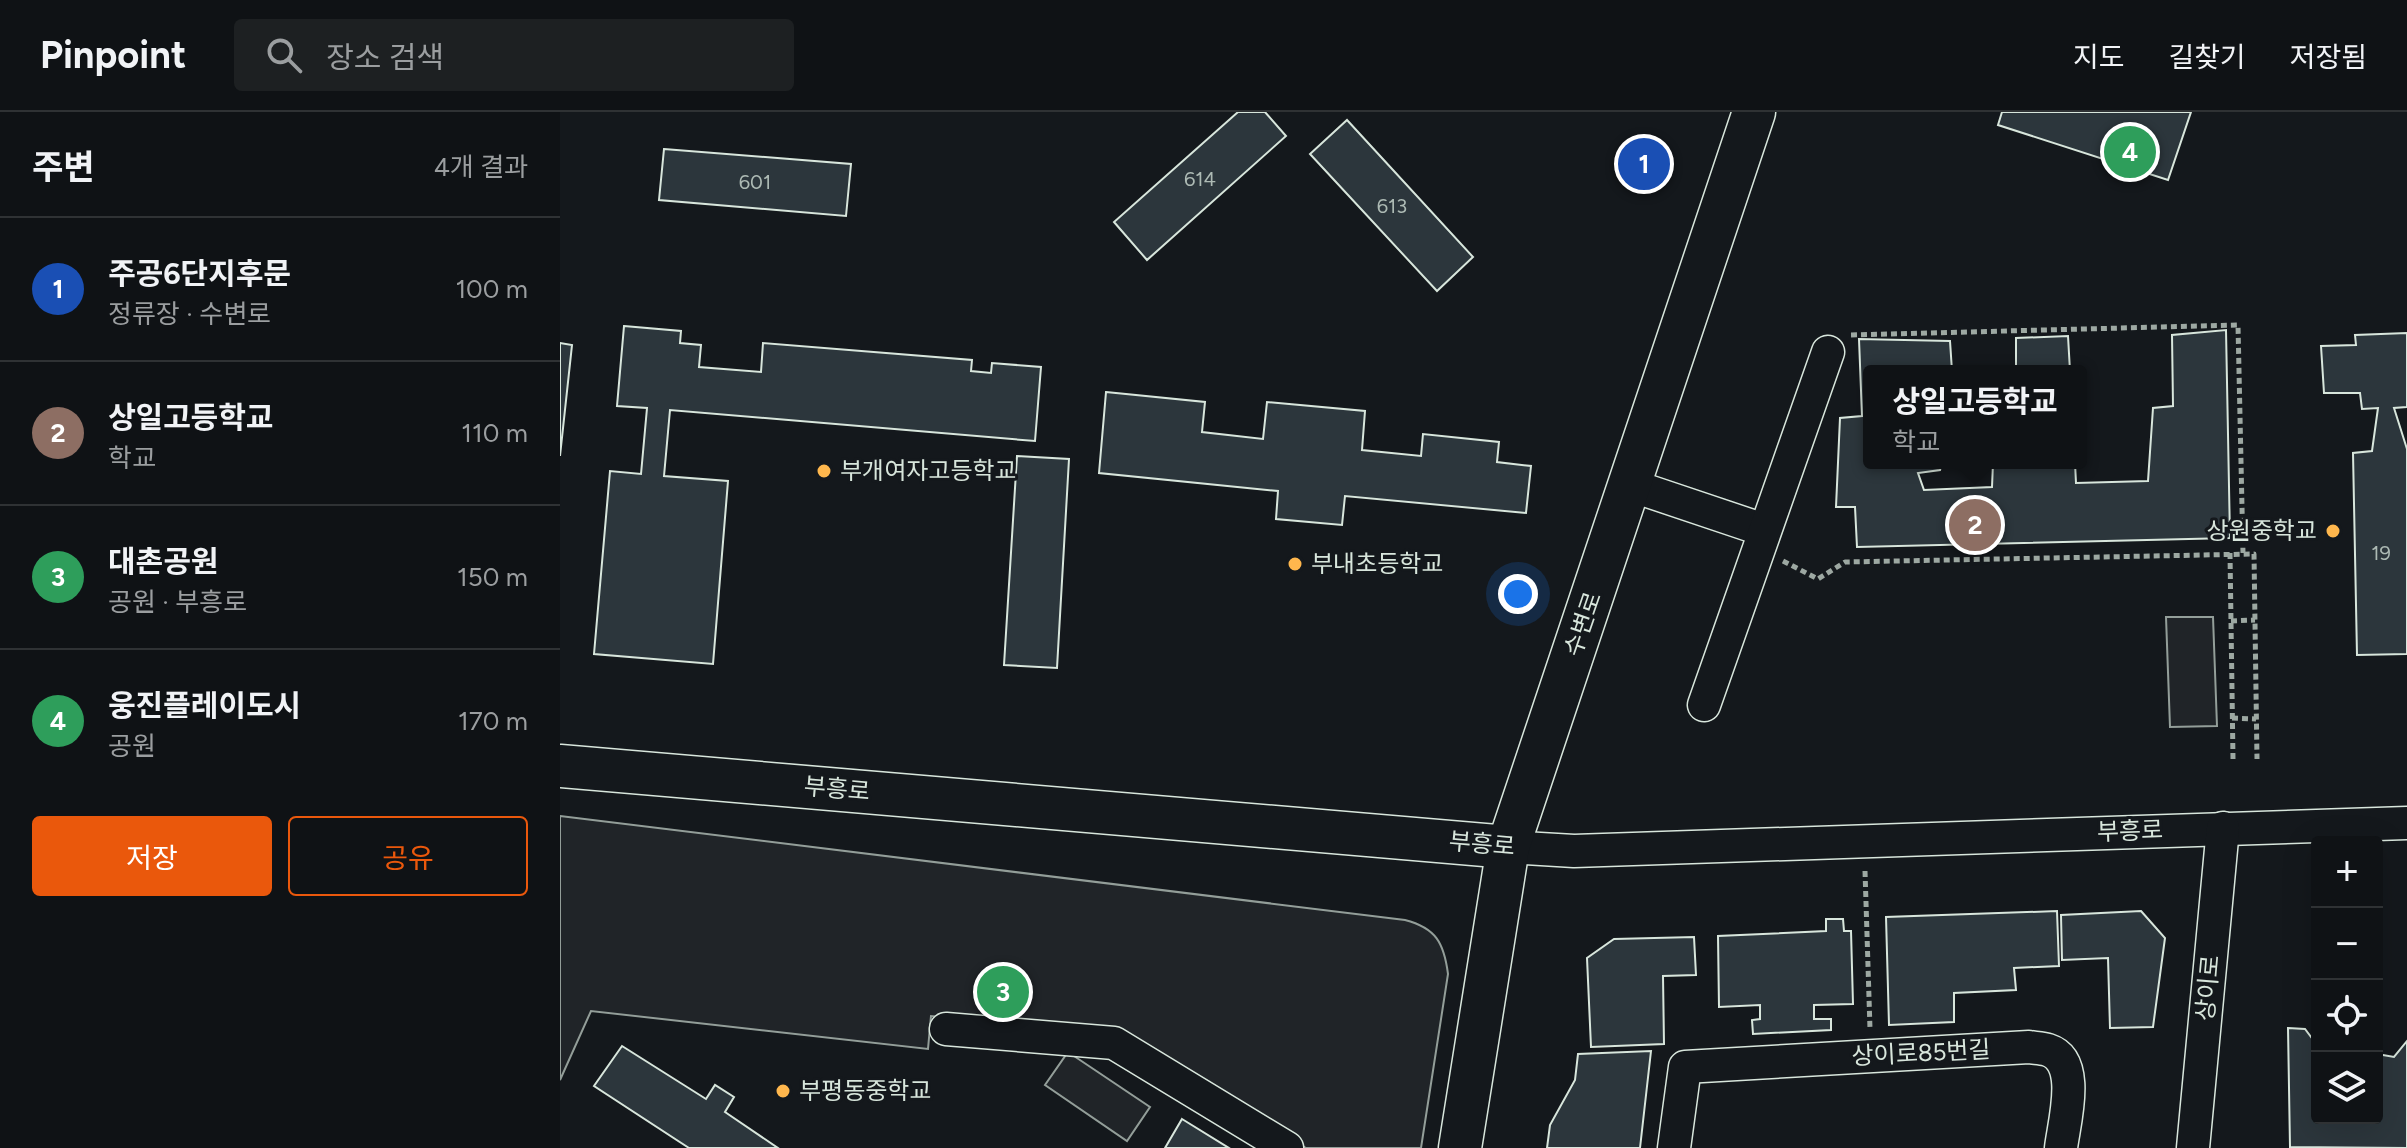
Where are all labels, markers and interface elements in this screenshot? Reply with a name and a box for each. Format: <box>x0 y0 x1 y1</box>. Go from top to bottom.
search box <box>234 19 794 91</box>
text: Pinpoint <box>40 32 186 78</box>
icon: search <box>262 33 306 77</box>
text: 장소 검색 <box>326 39 444 76</box>
text: 지도 <box>2073 40 2124 74</box>
text: 길찾기 <box>2168 40 2246 74</box>
text: 저장됨 <box>2290 40 2367 74</box>
pin: 4 <box>2104 122 2156 182</box>
pin: 1 <box>1618 134 1670 194</box>
text: 주변 <box>32 147 95 188</box>
text: 4개 결과 <box>434 151 528 183</box>
house number: 614 <box>1184 167 1216 191</box>
house number: 601 <box>739 170 771 194</box>
house number: 613 <box>1377 194 1407 218</box>
text: 주공6단지후문 <box>108 255 291 292</box>
text: 1 <box>53 273 63 305</box>
text: 100 m <box>455 273 528 305</box>
text: 정류장 · 수변로 <box>108 298 271 330</box>
popup <box>1863 365 2087 469</box>
text: 상일고등학교 <box>1892 383 2058 420</box>
text: 상일고등학교 <box>108 399 274 436</box>
text: 2 <box>50 417 66 449</box>
text: 110 m <box>461 417 528 449</box>
text: 학교 <box>1892 426 1940 458</box>
text: 학교 <box>108 442 156 474</box>
place label: 부개여자고등학교 <box>840 456 1017 485</box>
marker: 부개여자고등학교 <box>815 462 833 480</box>
pin: 2 <box>1949 495 2001 555</box>
place label: 상원중학교 <box>2207 516 2317 545</box>
marker: 상원중학교 <box>2324 522 2342 540</box>
house number: 19 <box>2371 541 2391 565</box>
text: 대촌공원 <box>108 543 218 580</box>
place label: 부내초등학교 <box>1311 549 1443 578</box>
marker: 부내초등학교 <box>1286 555 1304 573</box>
text: 3 <box>51 561 65 593</box>
text: 150 m <box>457 561 528 593</box>
your location <box>1498 574 1538 614</box>
text: 공원 · 부흥로 <box>108 586 247 618</box>
street label: 수변로 <box>1558 588 1607 660</box>
text: 웅진플레이도시 <box>108 687 301 724</box>
text: 4 <box>50 705 66 737</box>
text: 170 m <box>458 705 528 737</box>
text: 공원 <box>108 730 156 762</box>
street label: 부흥로 <box>803 771 871 806</box>
street label: 부흥로 <box>2096 815 2164 846</box>
button: 저장 <box>32 816 272 896</box>
button: 공유 <box>288 816 528 896</box>
street label: 부흥로 <box>1448 826 1516 861</box>
map controls <box>2311 836 2383 1124</box>
button: + <box>2311 836 2383 908</box>
button: − <box>2311 908 2383 980</box>
street label: 상이로 <box>2190 954 2225 1022</box>
pin: 3 <box>977 962 1029 1022</box>
button: locate <box>2311 980 2383 1052</box>
street label: 상이로85번길 <box>1851 1034 1991 1071</box>
button: layers <box>2311 1052 2383 1124</box>
place label: 부평동중학교 <box>799 1076 931 1105</box>
marker: 부평동중학교 <box>774 1082 792 1100</box>

